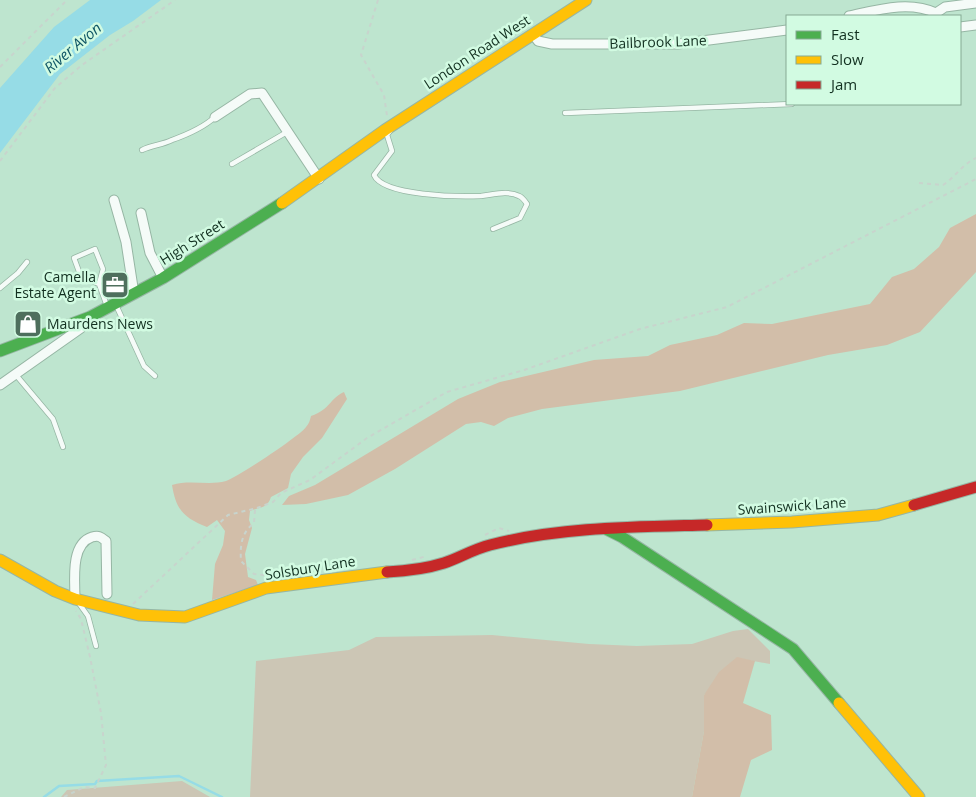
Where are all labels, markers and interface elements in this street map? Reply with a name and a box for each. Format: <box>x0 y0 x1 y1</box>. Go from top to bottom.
street label: London Road West <box>420 10 533 93</box>
legend <box>786 15 961 105</box>
water label: River Avon <box>40 17 105 77</box>
text: Fast <box>831 24 860 44</box>
street label: Bailbrook Lane <box>609 30 707 53</box>
text: Slow <box>831 49 864 69</box>
text: Jam <box>829 74 857 94</box>
street label: High Street <box>156 214 228 269</box>
place label: Camella Estate Agent <box>14 267 96 302</box>
office icon: Camella Estate Agent <box>100 270 130 300</box>
shop icon: Maurdens News <box>13 309 43 339</box>
place label: Maurdens News <box>47 314 153 333</box>
street label: Swainswick Lane <box>737 492 847 519</box>
street label: Solsbury Lane <box>263 551 357 584</box>

